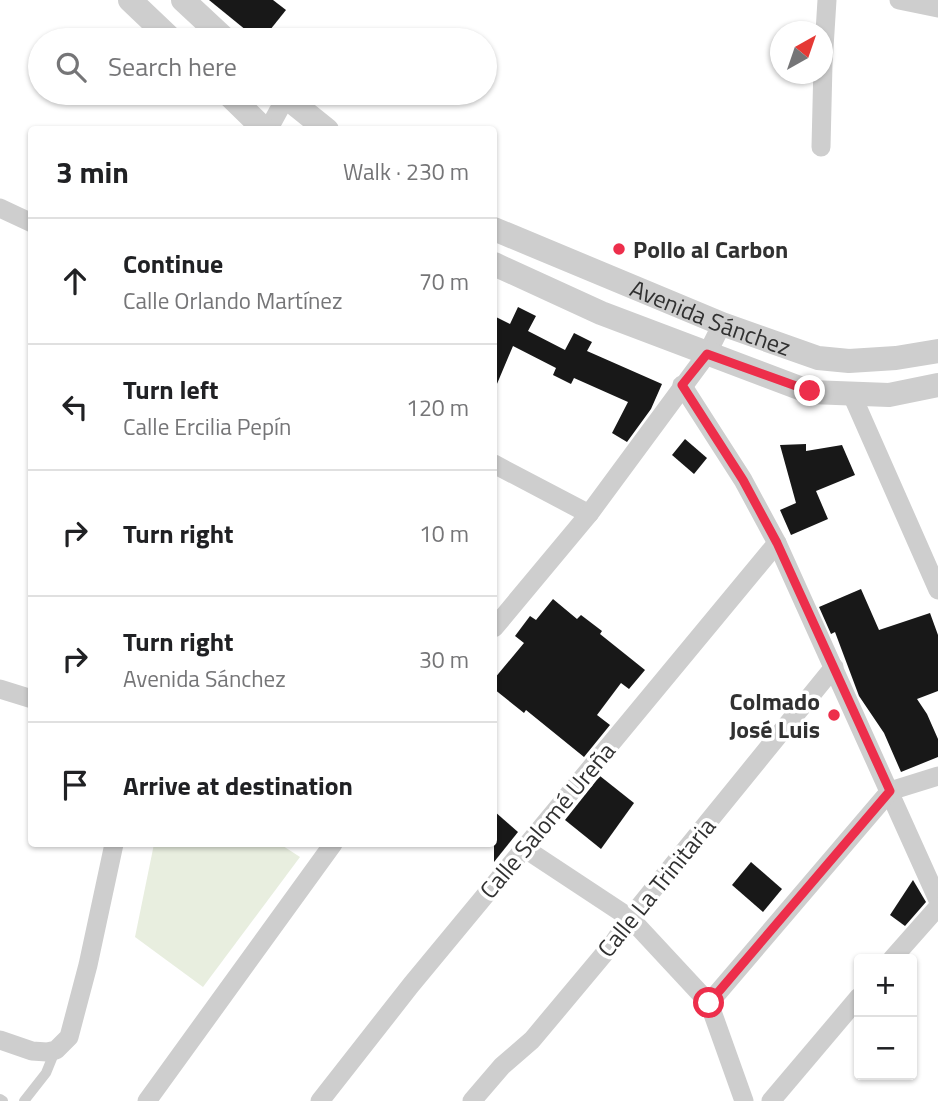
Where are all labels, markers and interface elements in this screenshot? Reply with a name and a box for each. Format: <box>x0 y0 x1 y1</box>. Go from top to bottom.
north arrow <box>770 21 833 84</box>
search box <box>28 28 497 105</box>
text: Search here <box>108 47 237 86</box>
icon: search <box>52 48 90 86</box>
text: 3 min <box>56 149 129 195</box>
text: Walk · 230 m <box>343 154 469 189</box>
place label: Pollo al Carbon <box>633 231 788 267</box>
marker: Pollo al Carbon <box>611 241 627 257</box>
text: Continue <box>123 244 223 283</box>
icon: ahead <box>56 262 94 300</box>
text: 70 m <box>419 264 469 299</box>
street label: Avenida Sánchez <box>625 270 796 365</box>
text: Calle Orlando Martínez <box>123 283 342 318</box>
text: Turn left <box>123 370 218 409</box>
route end <box>794 375 825 406</box>
icon: left <box>56 388 94 426</box>
text: 120 m <box>406 390 469 425</box>
text: Calle Ercilia Pepín <box>123 409 291 444</box>
icon: right <box>56 514 94 552</box>
text: Turn right <box>123 514 234 553</box>
text: 10 m <box>419 516 469 551</box>
text: Turn right <box>123 622 234 661</box>
icon: right <box>56 640 94 678</box>
text: 30 m <box>419 642 469 677</box>
text: Avenida Sánchez <box>123 661 286 696</box>
place label: Colmado José Luis <box>729 683 820 747</box>
marker: Colmado José Luis <box>826 707 842 723</box>
street label: Calle Salomé Ureña <box>471 734 623 906</box>
icon: arrive <box>56 766 94 804</box>
text: Arrive at destination <box>123 766 353 805</box>
street label: Calle La Trinitaria <box>588 809 724 965</box>
map controls <box>854 954 917 1080</box>
button: + <box>854 954 917 1017</box>
route start <box>693 987 724 1018</box>
button: − <box>854 1017 917 1080</box>

